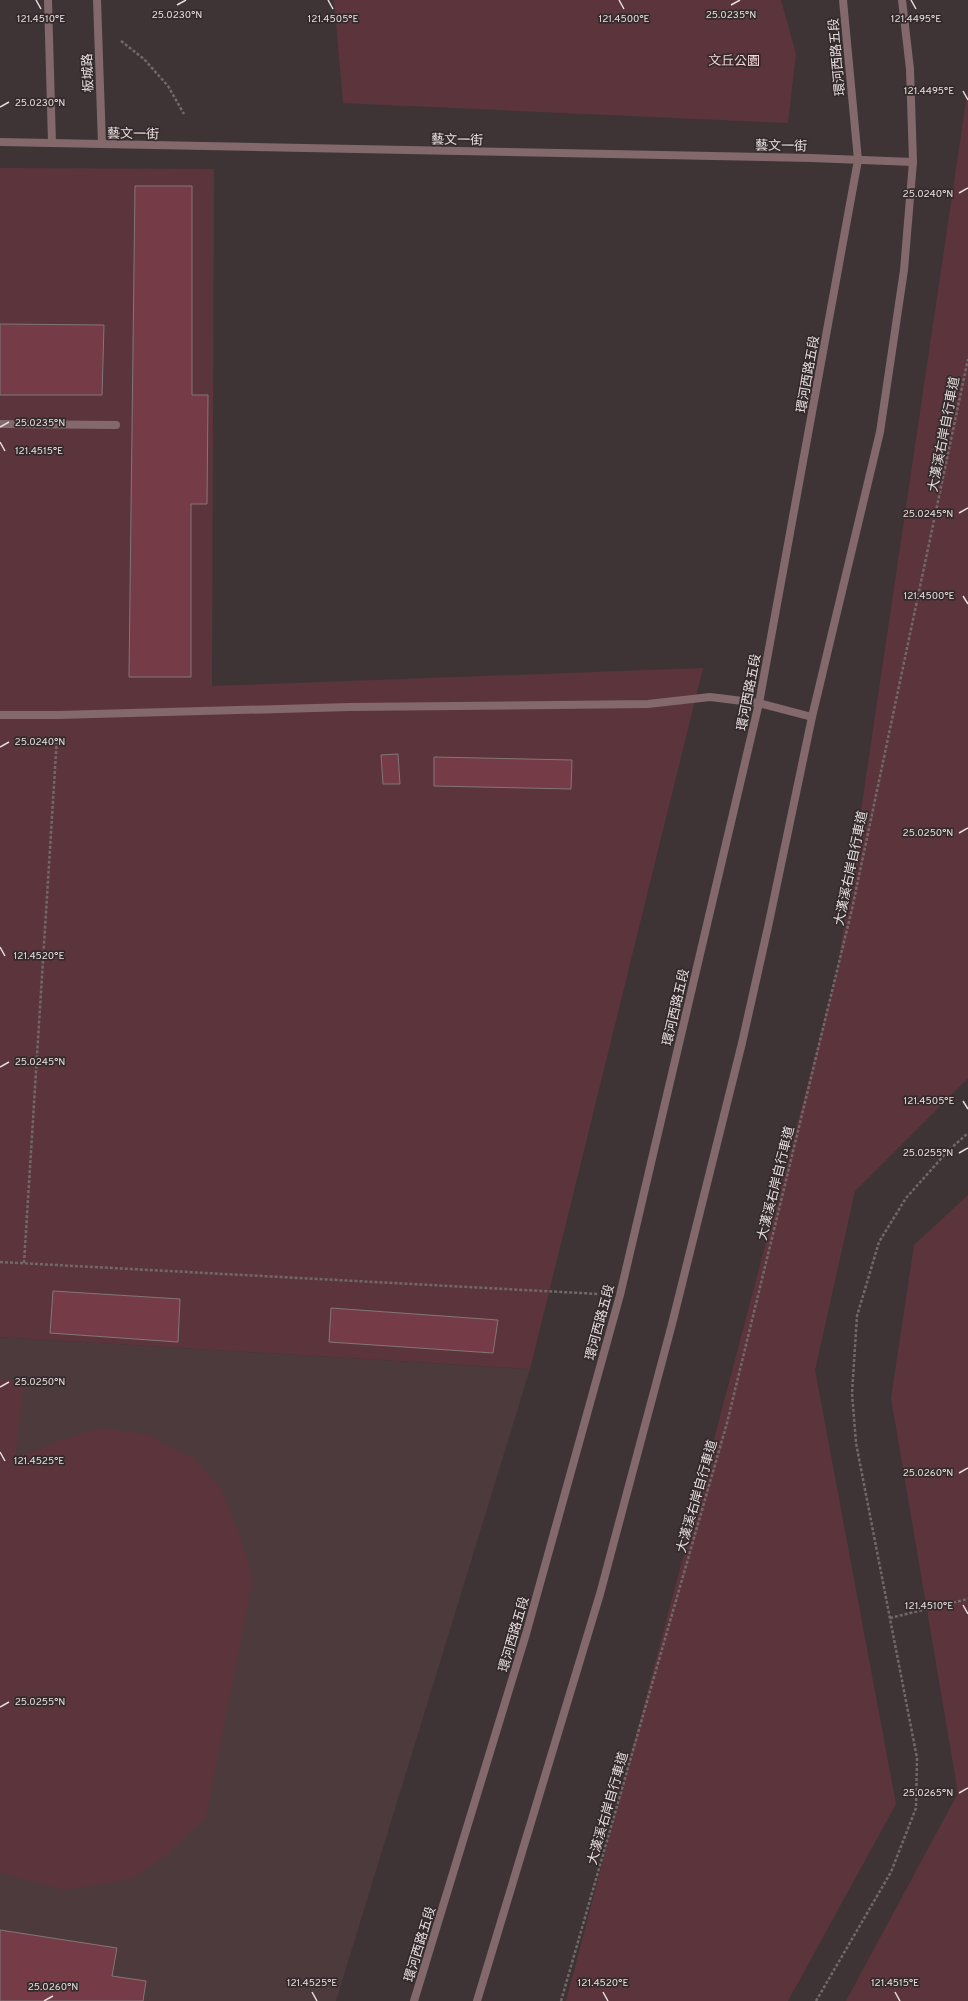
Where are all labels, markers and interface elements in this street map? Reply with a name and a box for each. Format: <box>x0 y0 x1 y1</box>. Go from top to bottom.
text: 25.0230°N <box>152 9 202 22</box>
text: 25.0235°N <box>706 9 756 22</box>
text: 121.4510°E <box>17 13 65 26</box>
text: 121.4505°E <box>308 13 358 26</box>
text: 121.4500°E <box>598 13 650 26</box>
text: 121.4495°E <box>891 13 941 26</box>
street label: 環河西路五段 <box>827 17 849 96</box>
street label: 板城路 <box>80 53 98 93</box>
park label: 文丘公園 <box>708 53 760 70</box>
text: 121.4495°E <box>904 85 954 98</box>
text: 25.0230°N <box>15 97 65 110</box>
street label: 藝文一街 <box>107 126 159 143</box>
street label: 藝文一街 <box>431 132 483 149</box>
street label: 藝文一街 <box>755 138 807 155</box>
text: 25.0240°N <box>903 188 953 201</box>
street label: 環河西路五段 <box>794 335 824 414</box>
street label: 大漢溪右岸自行車道 <box>925 375 964 493</box>
text: 25.0235°N <box>15 417 65 430</box>
text: 121.4515°E <box>15 445 63 458</box>
text: 25.0245°N <box>903 508 953 521</box>
text: 121.4500°E <box>903 590 955 603</box>
street label: 環河西路五段 <box>735 653 765 732</box>
text: 25.0240°N <box>15 736 65 749</box>
street label: 大漢溪右岸自行車道 <box>831 809 872 927</box>
text: 25.0250°N <box>903 827 953 840</box>
text: 121.4520°E <box>14 950 64 963</box>
street label: 環河西路五段 <box>660 968 694 1047</box>
text: 25.0245°N <box>15 1056 65 1069</box>
text: 121.4505°E <box>904 1095 954 1108</box>
street label: 大漢溪右岸自行車道 <box>754 1125 799 1242</box>
text: 25.0255°N <box>903 1147 953 1160</box>
street label: 環河西路五段 <box>583 1283 619 1362</box>
text: 25.0250°N <box>15 1376 65 1389</box>
street label: 大漢溪右岸自行車道 <box>673 1438 722 1555</box>
text: 121.4525°E <box>14 1455 64 1468</box>
text: 25.0260°N <box>903 1467 953 1480</box>
street label: 環河西路五段 <box>496 1595 533 1674</box>
text: 121.4510°E <box>905 1600 953 1613</box>
text: 25.0255°N <box>15 1696 65 1709</box>
street label: 大漢溪右岸自行車道 <box>584 1750 633 1867</box>
text: 25.0265°N <box>903 1787 953 1800</box>
street label: 環河西路五段 <box>402 1905 440 1984</box>
text: 121.4525°E <box>287 1977 337 1990</box>
text: 121.4520°E <box>578 1977 628 1990</box>
text: 121.4515°E <box>871 1977 919 1990</box>
text: 25.0260°N <box>28 1981 78 1994</box>

